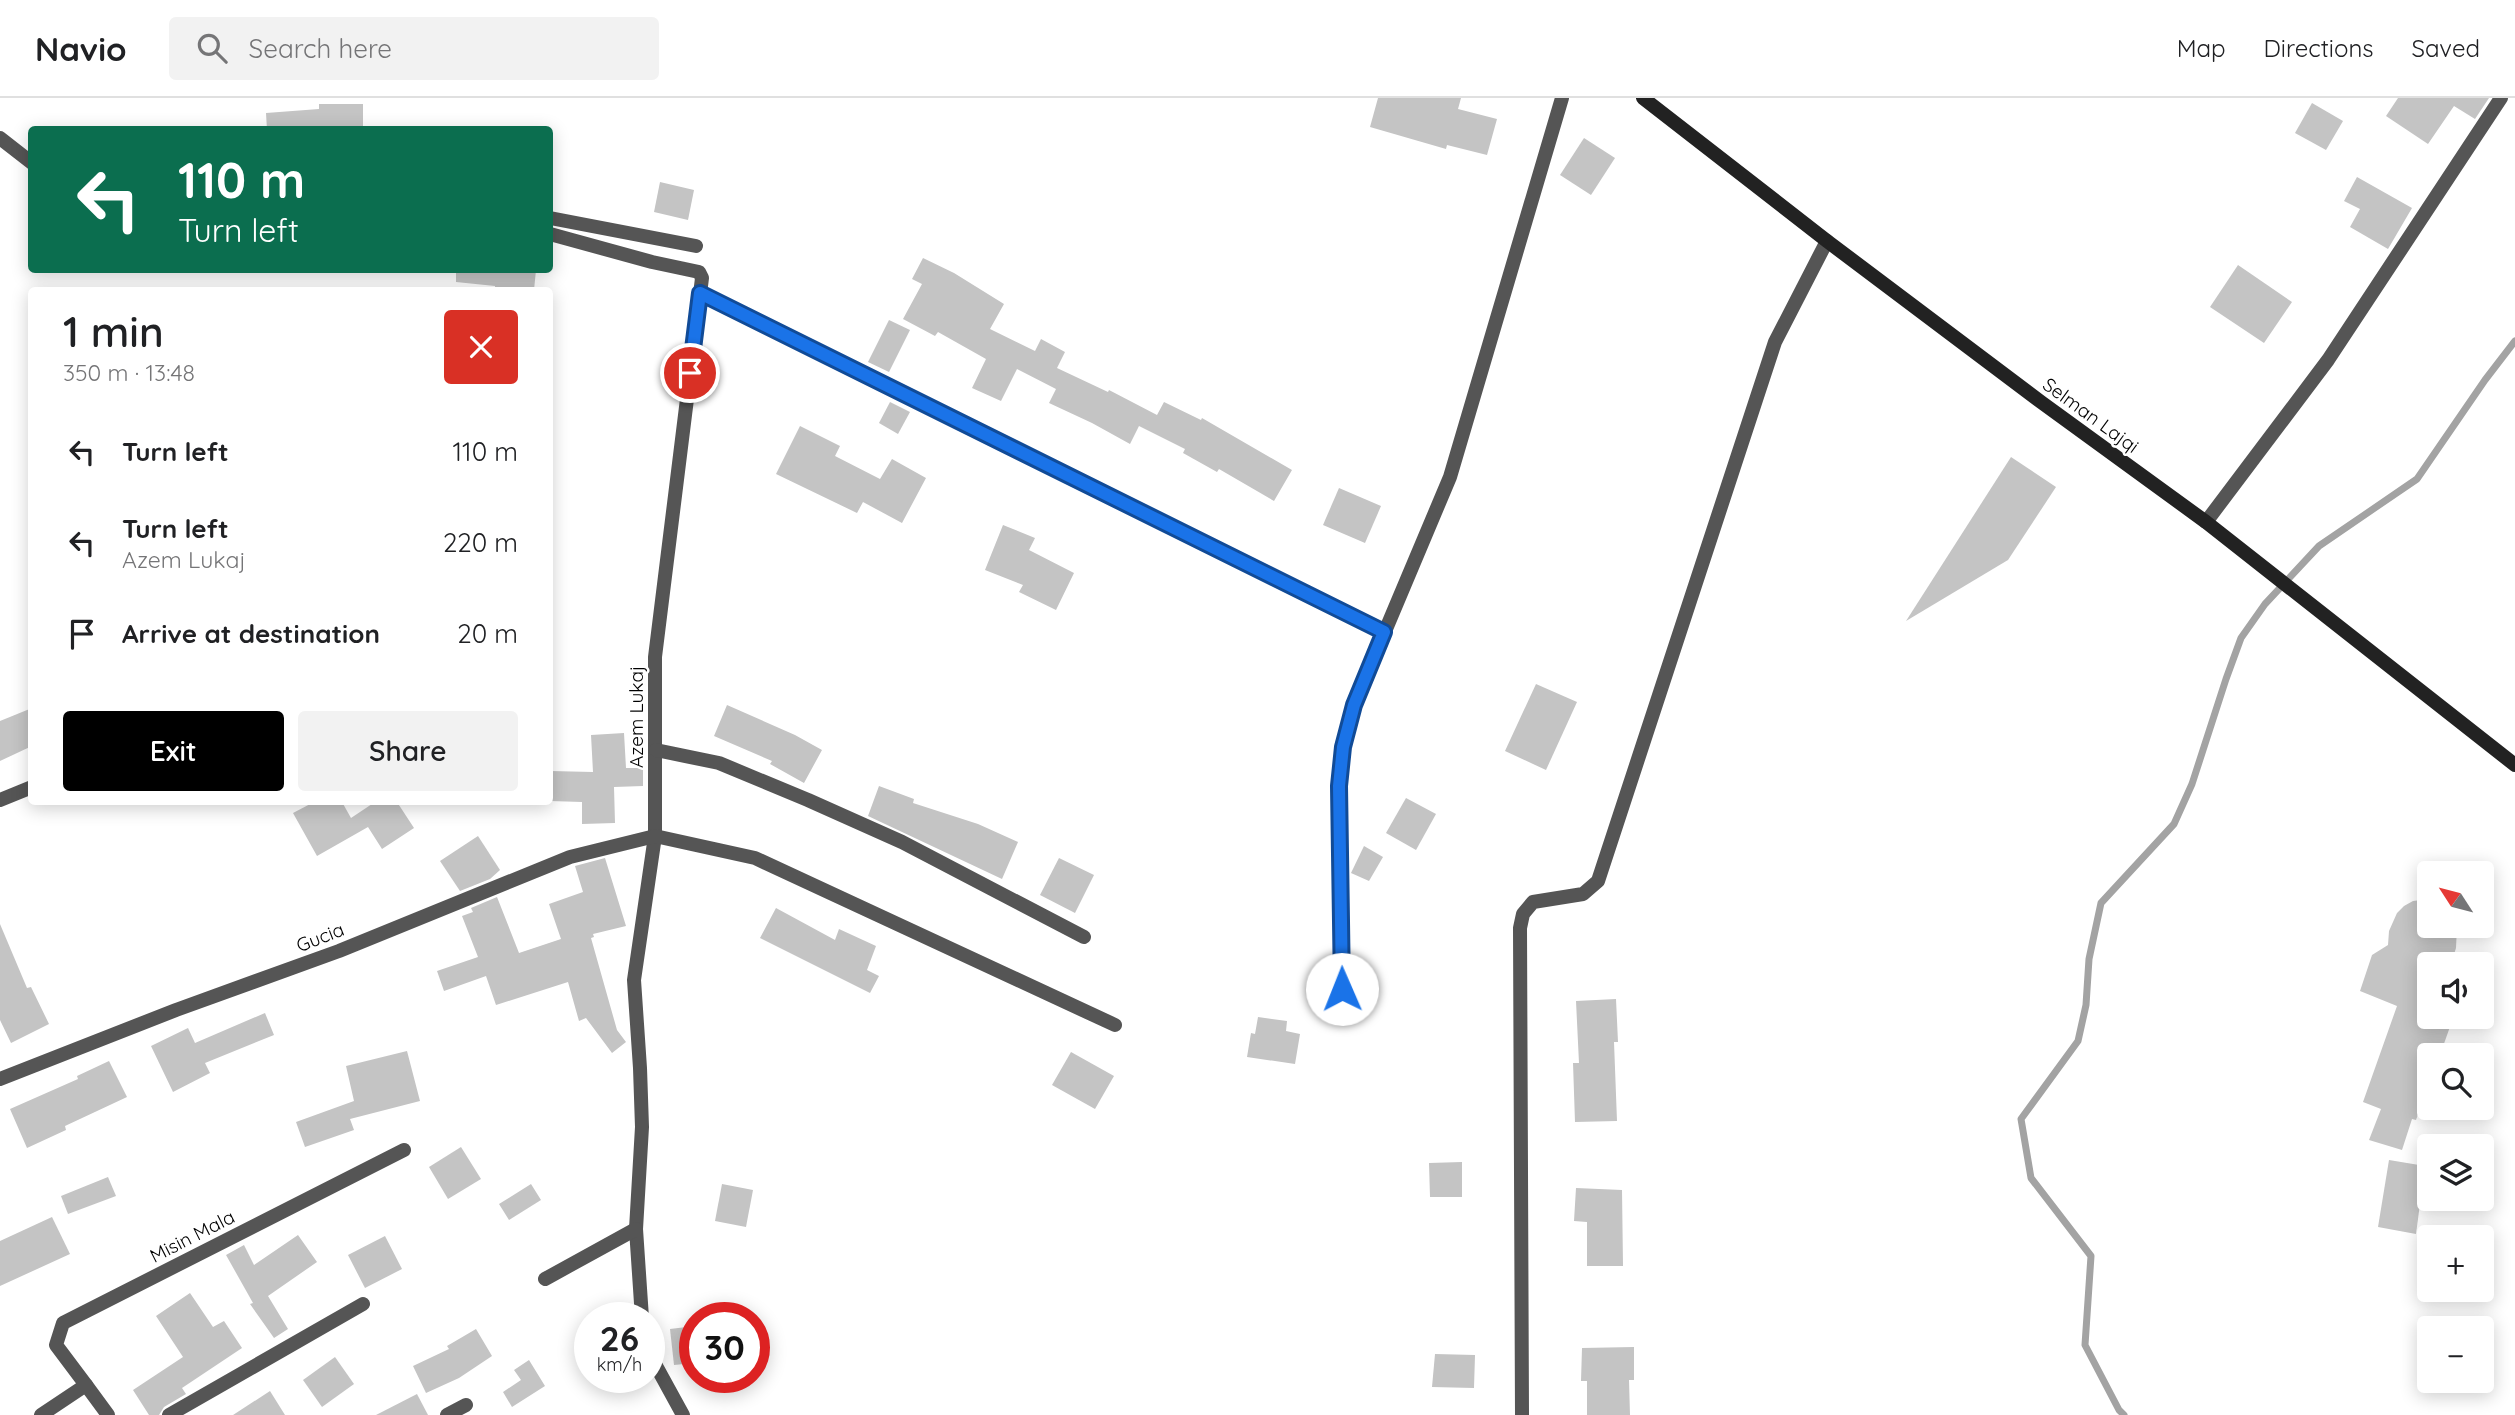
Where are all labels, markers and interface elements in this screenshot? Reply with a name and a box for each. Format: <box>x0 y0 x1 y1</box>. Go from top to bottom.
search box <box>169 17 659 80</box>
text: Navio <box>35 28 127 69</box>
icon: search <box>193 29 231 67</box>
text: Search here <box>249 32 392 65</box>
text: Map <box>2177 33 2226 63</box>
text: Directions <box>2264 33 2374 63</box>
text: Saved <box>2412 33 2480 63</box>
text: 110 m <box>178 149 305 210</box>
icon: left <box>63 154 154 245</box>
text: Turn left <box>178 210 299 250</box>
text: 1 min <box>63 305 164 358</box>
button: close <box>444 310 518 384</box>
pin <box>660 343 720 403</box>
icon: arrive <box>671 354 709 392</box>
text: 350 m · 13:48 <box>63 358 195 387</box>
street label: Selman Lajqi <box>2038 372 2144 458</box>
icon: left <box>63 433 101 471</box>
text: Turn left <box>122 435 229 468</box>
text: 110 m <box>452 435 518 468</box>
text: Turn left <box>122 512 229 545</box>
icon: left <box>63 524 101 562</box>
text: 220 m <box>443 526 518 559</box>
text: Azem Lukaj <box>122 545 246 574</box>
icon: arrive <box>63 615 101 653</box>
text: Arrive at destination <box>122 617 380 650</box>
text: 20 m <box>457 617 518 650</box>
street label: Azem Lukaj <box>624 666 648 768</box>
button: Exit <box>63 711 284 791</box>
button: Share <box>298 711 518 791</box>
north arrow <box>2417 861 2494 938</box>
map controls <box>2417 861 2494 1393</box>
street label: Gucia <box>293 917 347 957</box>
position arrow <box>1305 952 1379 1026</box>
button: sound <box>2417 952 2494 1029</box>
button: search <box>2417 1043 2494 1120</box>
button: layers <box>2417 1134 2494 1211</box>
street label: Misin Mala <box>146 1204 238 1268</box>
button: + <box>2417 1225 2494 1302</box>
speed limit sign: 30 <box>679 1302 770 1393</box>
text: 26 <box>600 1316 639 1360</box>
button: − <box>2417 1316 2494 1393</box>
text: km/h <box>597 1353 642 1376</box>

